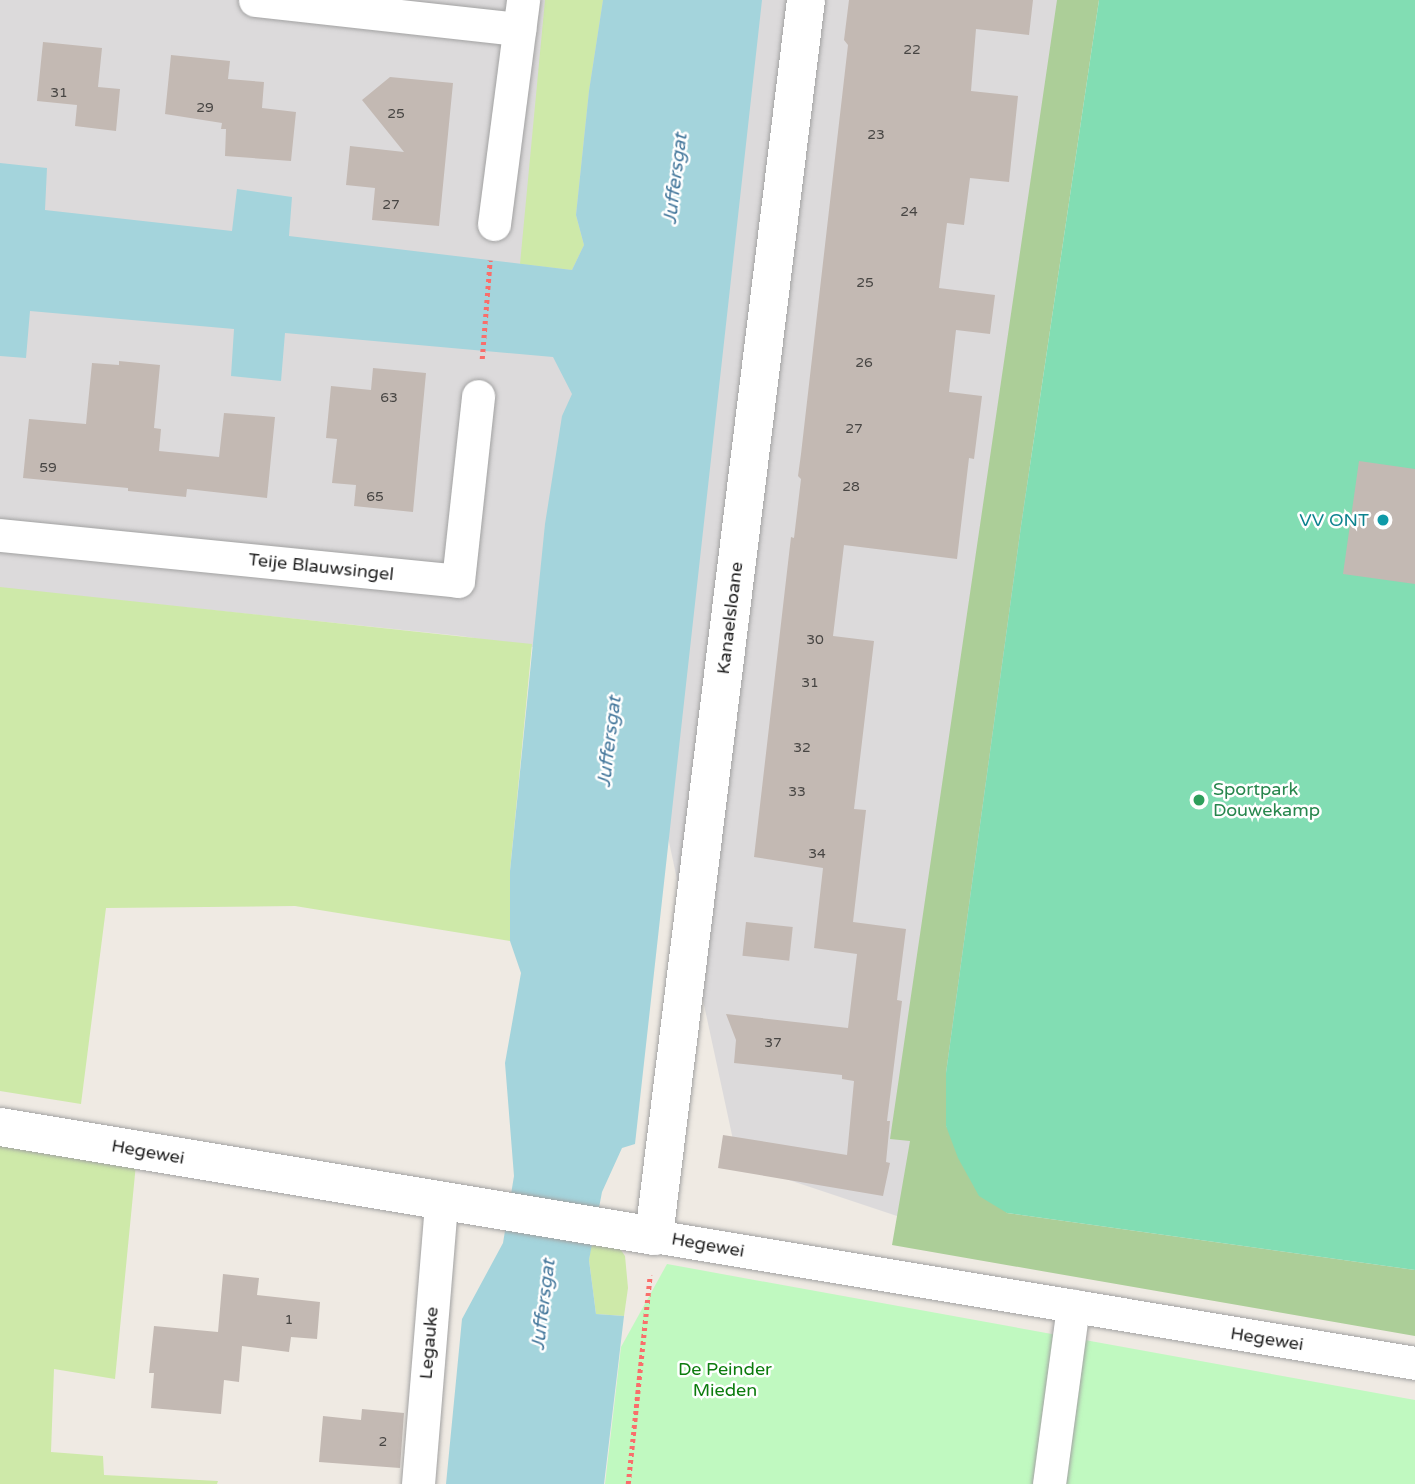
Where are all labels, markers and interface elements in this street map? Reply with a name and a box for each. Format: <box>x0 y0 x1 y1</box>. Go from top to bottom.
house number: 22 <box>903 42 921 58</box>
house number: 31 <box>50 85 68 101</box>
house number: 29 <box>196 100 214 116</box>
house number: 25 <box>387 106 405 122</box>
house number: 23 <box>867 127 885 143</box>
water label: Juffersgat <box>659 132 693 226</box>
house number: 27 <box>382 197 400 213</box>
house number: 24 <box>900 204 918 220</box>
house number: 25 <box>856 275 874 291</box>
house number: 26 <box>855 355 873 371</box>
house number: 63 <box>380 390 398 406</box>
house number: 27 <box>845 421 863 437</box>
house number: 59 <box>39 460 57 476</box>
house number: 28 <box>842 479 860 495</box>
house number: 65 <box>366 489 384 505</box>
place label: VV ONT <box>1299 509 1369 531</box>
marker: VV ONT <box>1375 512 1391 528</box>
street label: Teije Blauwsingel <box>247 549 395 585</box>
street label: Kanaelsloane <box>712 560 748 676</box>
house number: 30 <box>806 632 824 648</box>
house number: 31 <box>801 675 819 691</box>
water label: Juffersgat <box>593 695 627 789</box>
house number: 32 <box>793 740 811 756</box>
place label: Sportpark Douwekamp <box>1213 779 1320 822</box>
house number: 33 <box>788 784 806 800</box>
marker: Sportpark Douwekamp <box>1191 792 1207 808</box>
house number: 34 <box>808 846 826 862</box>
house number: 37 <box>764 1035 782 1051</box>
street label: Hegewei <box>110 1135 186 1169</box>
street label: Hegewei <box>670 1228 746 1262</box>
water label: Juffersgat <box>527 1258 561 1352</box>
street label: Legauke <box>415 1306 443 1380</box>
house number: 1 <box>285 1312 293 1328</box>
street label: Hegewei <box>1229 1323 1305 1355</box>
park label: De Peinder Mieden <box>678 1359 772 1402</box>
house number: 2 <box>379 1434 387 1450</box>

